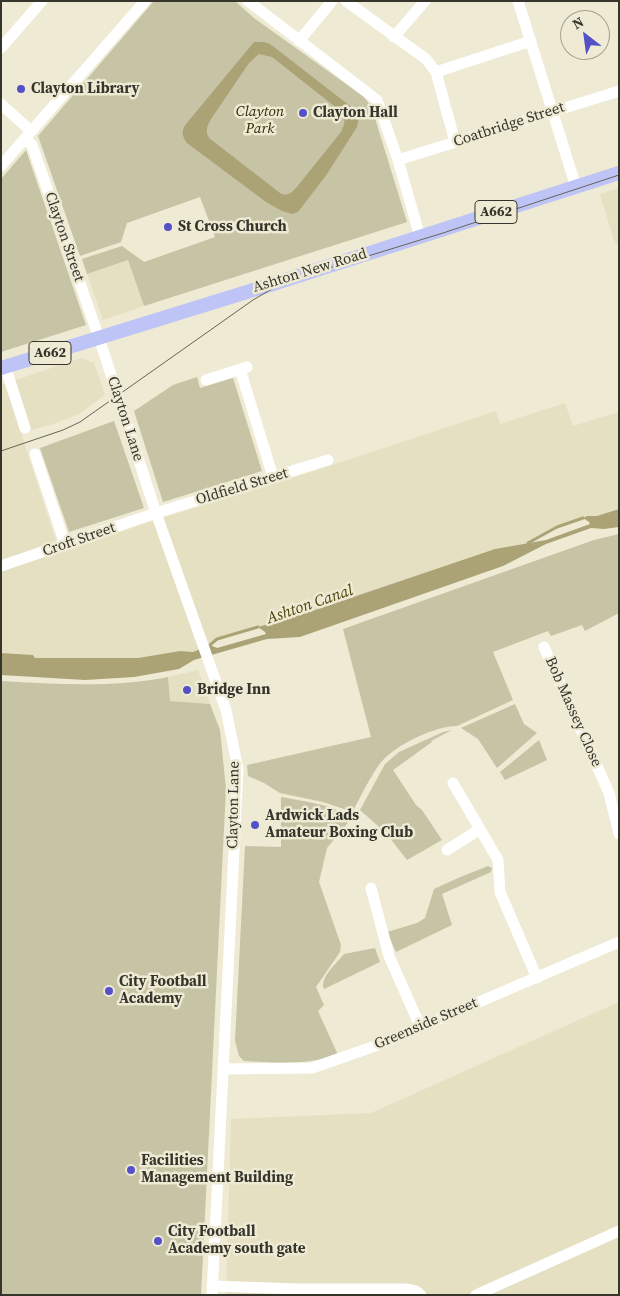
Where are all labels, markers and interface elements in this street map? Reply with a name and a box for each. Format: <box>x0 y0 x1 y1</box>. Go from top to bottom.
north arrow <box>560 10 610 60</box>
text: N <box>569 12 587 34</box>
place label: Clayton Library <box>31 80 139 98</box>
marker: Clayton Library <box>15 83 27 95</box>
street label: Coatbridge Street <box>451 99 567 151</box>
park label: Clayton Park <box>236 103 284 138</box>
place label: Clayton Hall <box>313 104 398 122</box>
marker: Clayton Hall <box>297 107 309 119</box>
street label: Clayton Street <box>40 190 88 284</box>
road number: A662 <box>475 200 517 223</box>
place label: St Cross Church <box>178 218 287 236</box>
marker: St Cross Church <box>162 221 174 233</box>
street label: Ashton New Road <box>251 245 369 297</box>
road number: A662 <box>29 342 71 364</box>
street label: Clayton Lane <box>103 374 147 464</box>
street label: Oldfield Street <box>194 464 290 510</box>
street label: Croft Street <box>40 519 118 561</box>
water label: Ashton Canal <box>264 581 356 629</box>
street label: Bob Massey Close <box>541 654 605 770</box>
place label: Bridge Inn <box>197 681 270 699</box>
marker: Bridge Inn <box>181 684 193 696</box>
street label: Clayton Lane <box>224 761 244 849</box>
place label: Ardwick Lads Amateur Boxing Club <box>265 807 413 842</box>
marker: Ardwick Lads Amateur Boxing Club <box>249 819 261 831</box>
place label: City Football Academy <box>119 973 207 1008</box>
marker: City Football Academy <box>103 985 115 997</box>
street label: Greenside Street <box>372 994 480 1054</box>
place label: Facilities Management Building <box>141 1152 293 1187</box>
marker: Facilities Management Building <box>125 1164 137 1176</box>
place label: City Football Academy south gate <box>168 1223 306 1258</box>
marker: City Football Academy south gate <box>152 1235 164 1247</box>

